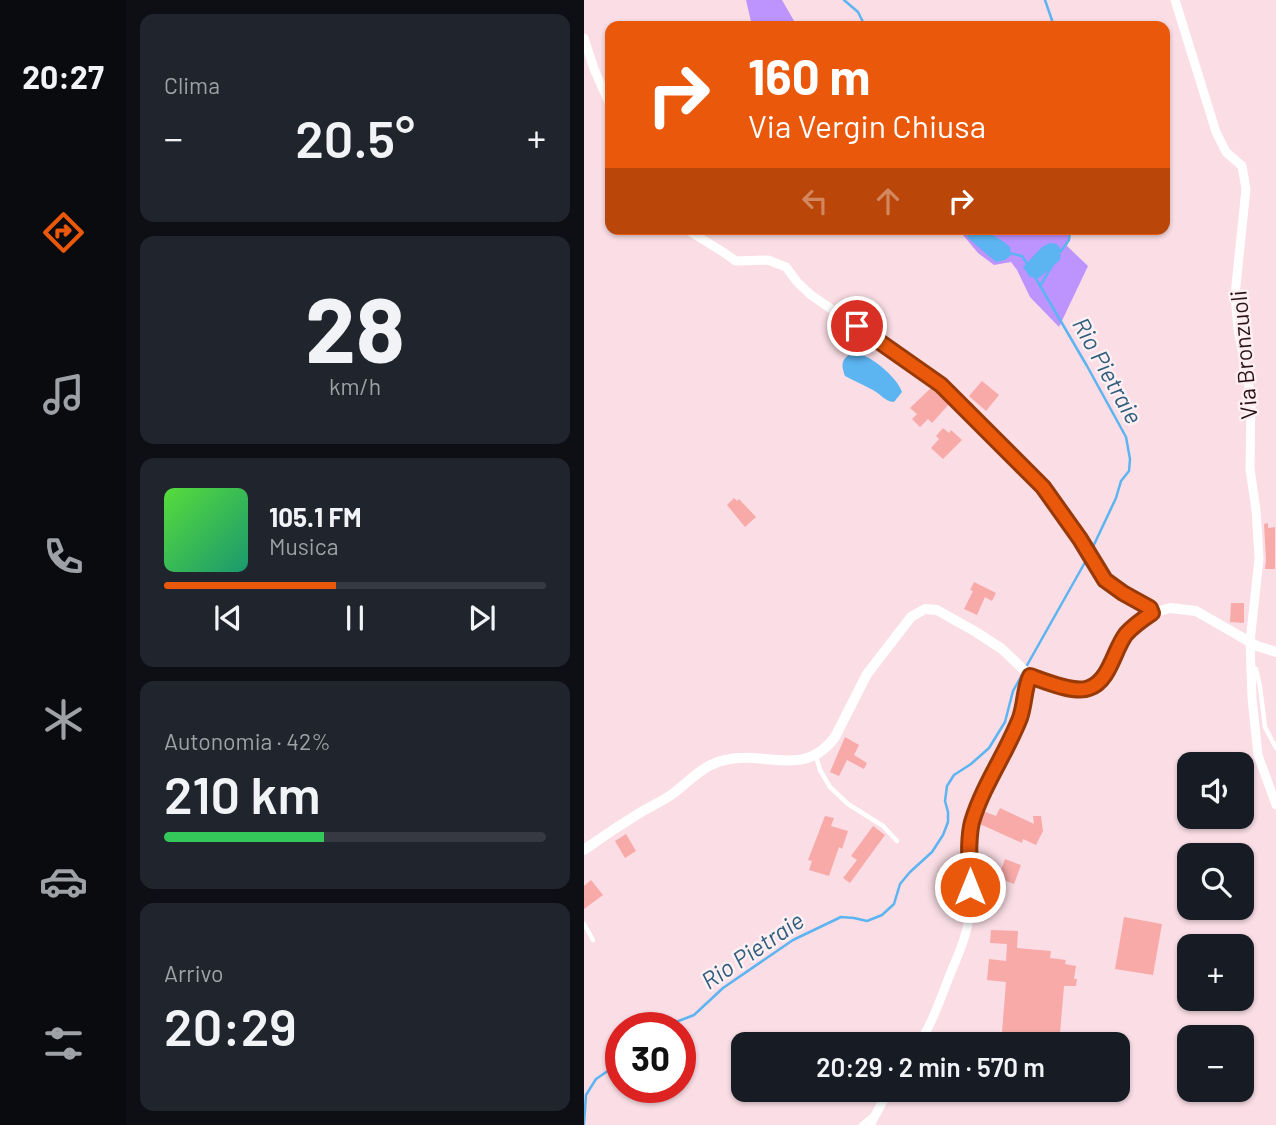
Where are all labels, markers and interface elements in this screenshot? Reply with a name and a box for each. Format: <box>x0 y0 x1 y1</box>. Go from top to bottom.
text: 160 m <box>748 46 870 105</box>
icon: right <box>633 49 724 140</box>
text: 20:27 <box>22 57 104 95</box>
text: Clima <box>164 71 220 99</box>
text: 20.5° <box>295 106 415 168</box>
text: Via Vergin Chiusa <box>748 106 986 144</box>
text: − <box>164 114 183 160</box>
text: + <box>527 114 546 160</box>
icon: left <box>796 182 834 220</box>
icon: ahead <box>869 182 907 220</box>
icon: right <box>942 182 980 220</box>
icon: directions <box>39 208 88 257</box>
text: 28 <box>305 272 405 381</box>
street label: Via Bronzuoli <box>1223 289 1263 421</box>
pin <box>827 296 887 356</box>
icon: arrive <box>838 307 876 345</box>
water label: Rio Pietraie <box>1067 312 1149 429</box>
icon: music <box>39 370 88 419</box>
text: km/h <box>329 372 381 400</box>
text: 105.1 FM <box>269 501 362 532</box>
icon: phone <box>39 532 88 581</box>
text: Musica <box>269 532 338 560</box>
icon: previous <box>209 599 247 637</box>
icon: pause <box>336 599 374 637</box>
icon: next <box>463 599 501 637</box>
icon: climate <box>39 695 88 744</box>
text: Autonomia · 42% <box>164 727 331 755</box>
map controls <box>1177 752 1254 1102</box>
button: sound <box>1177 752 1254 829</box>
text: 210 km <box>164 762 321 824</box>
button: search <box>1177 843 1254 920</box>
position arrow <box>933 850 1007 924</box>
icon: car <box>39 857 88 906</box>
water label: Rio Pietraie <box>695 905 809 995</box>
button: + <box>1177 934 1254 1011</box>
text: Arrivo <box>164 959 224 987</box>
text: 20:29 <box>164 994 297 1056</box>
speed limit sign: 30 <box>605 1012 696 1103</box>
icon: filters <box>39 1019 88 1068</box>
button: − <box>1177 1025 1254 1102</box>
text: 20:29 · 2 min · 570 m <box>816 1051 1045 1082</box>

